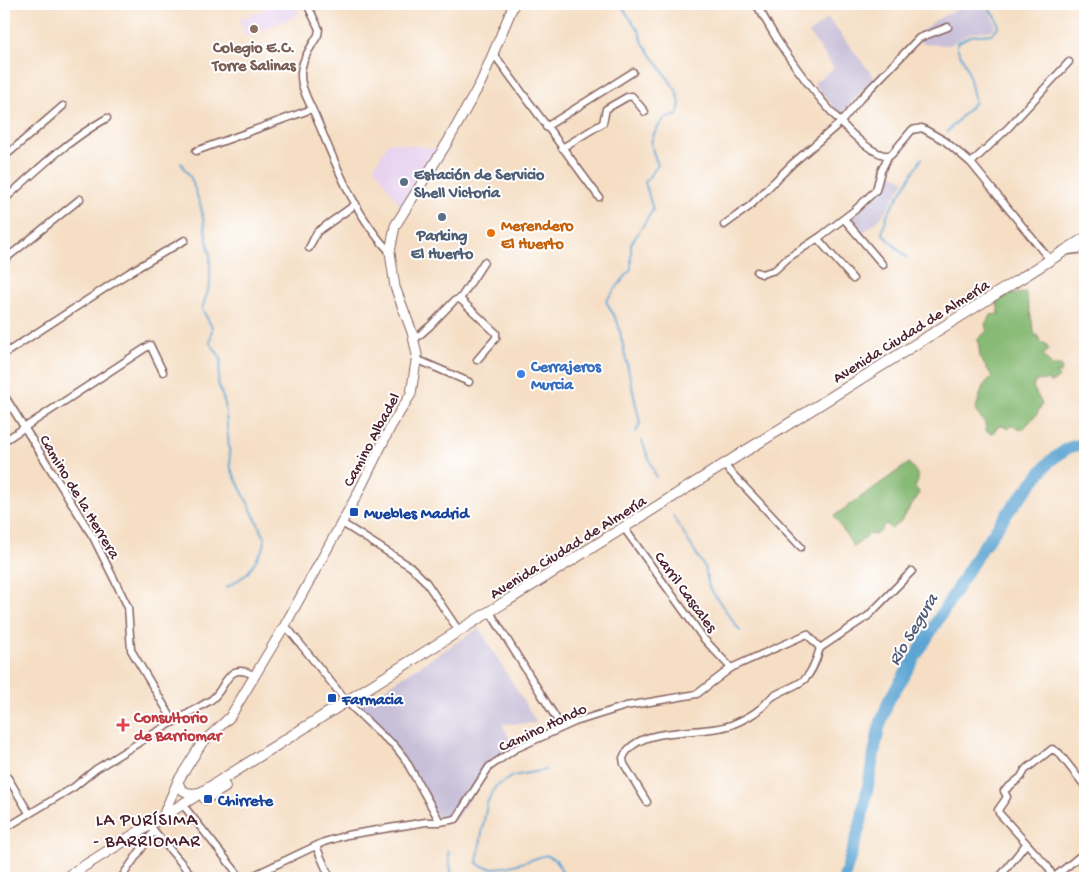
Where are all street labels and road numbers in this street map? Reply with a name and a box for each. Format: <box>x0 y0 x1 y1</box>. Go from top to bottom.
street label: Avenida Ciudad de Almería <box>830 276 995 389</box>
street label: Camino Albadel <box>340 390 406 491</box>
street label: Camino de la Herrera <box>33 432 123 564</box>
street label: Avenida Ciudad de Almería <box>487 492 652 605</box>
street label: Carril Cascales <box>649 549 720 638</box>
street label: Camino Hondo <box>497 701 590 758</box>

